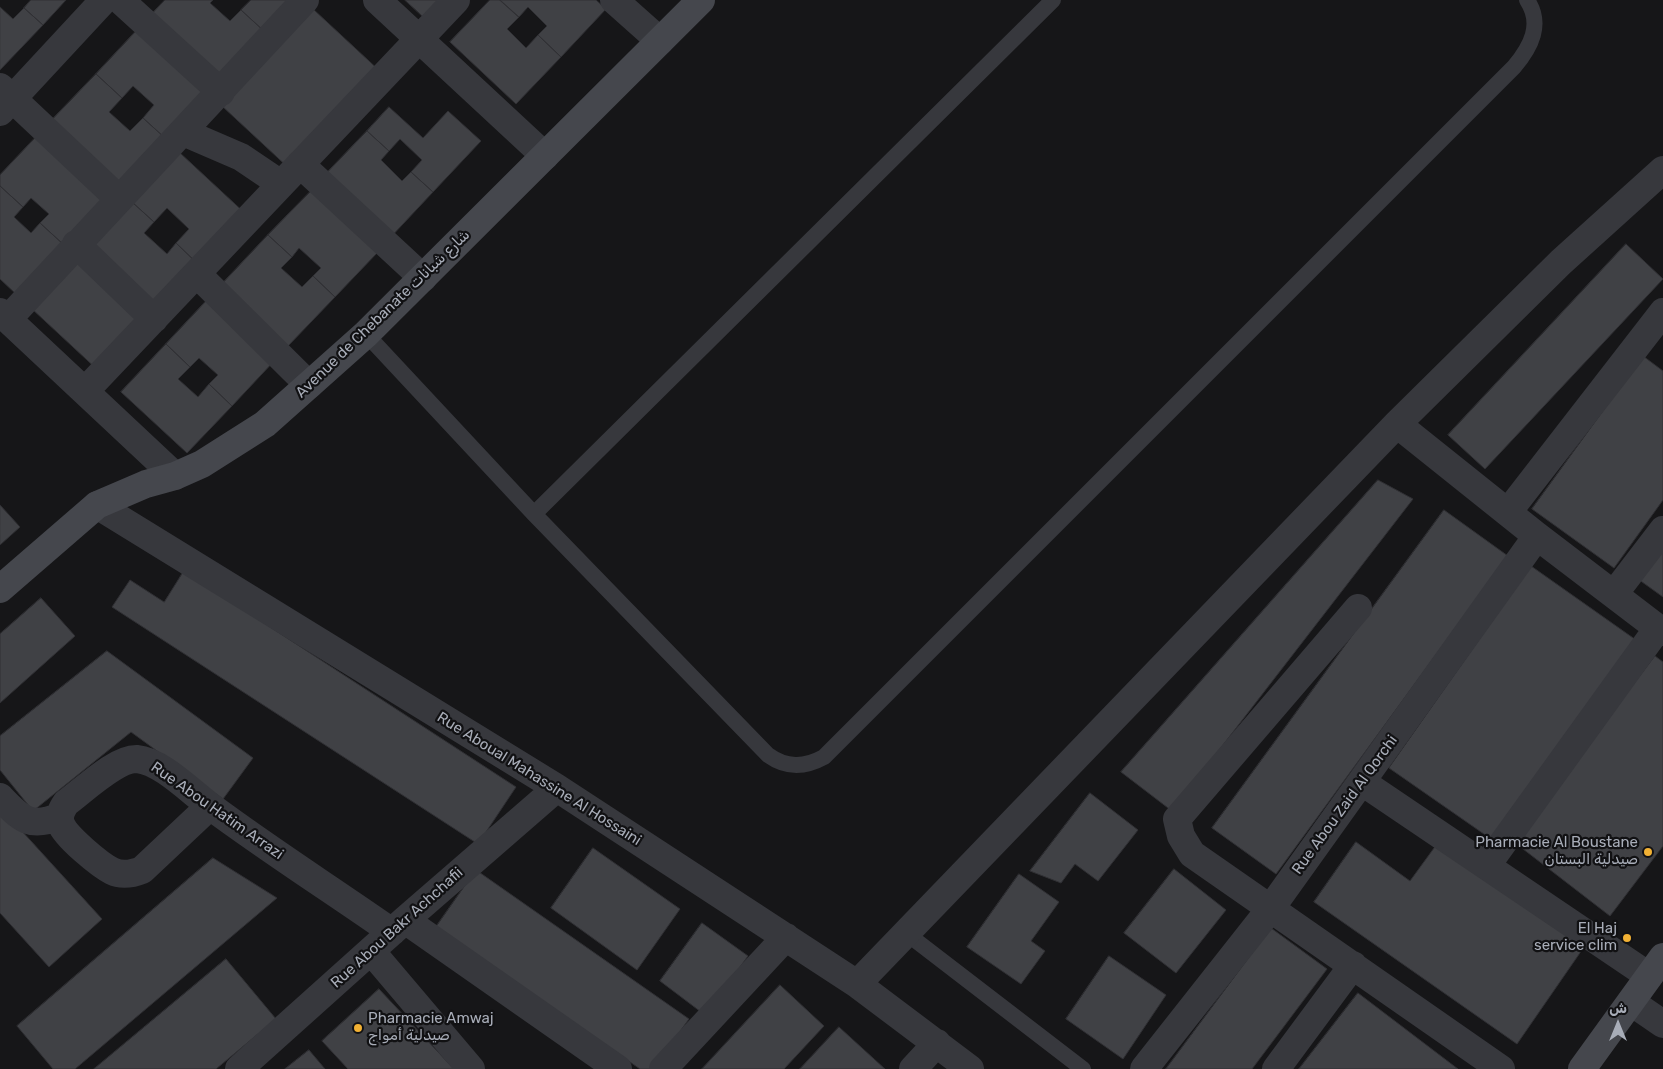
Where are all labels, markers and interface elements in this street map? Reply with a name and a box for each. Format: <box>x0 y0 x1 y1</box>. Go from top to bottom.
street label: Avenue de Chebanate شارع شبانات <box>292 226 474 402</box>
street label: Rue Aboual Mahassine Al Hossaini <box>434 708 644 850</box>
street label: Rue Abou Zaid Al Qorchi <box>1289 732 1401 878</box>
street label: Rue Abou Hatim Arrazi <box>147 758 287 864</box>
place label: Pharmacie Al Boustane صيدلية البستان <box>1475 834 1638 869</box>
marker: Pharmacie Al Boustane صيدلية البستان <box>1642 846 1654 858</box>
street label: Rue Abou Bakr Achchafii <box>327 864 467 992</box>
place label: El Haj service clim <box>1534 920 1617 955</box>
marker: El Haj service clim <box>1621 932 1633 944</box>
north arrow <box>1593 999 1643 1049</box>
text: ش <box>1609 1000 1627 1017</box>
place label: Pharmacie Amwaj صيدلية أمواج <box>368 1010 494 1045</box>
marker: Pharmacie Amwaj صيدلية أمواج <box>352 1022 364 1034</box>

